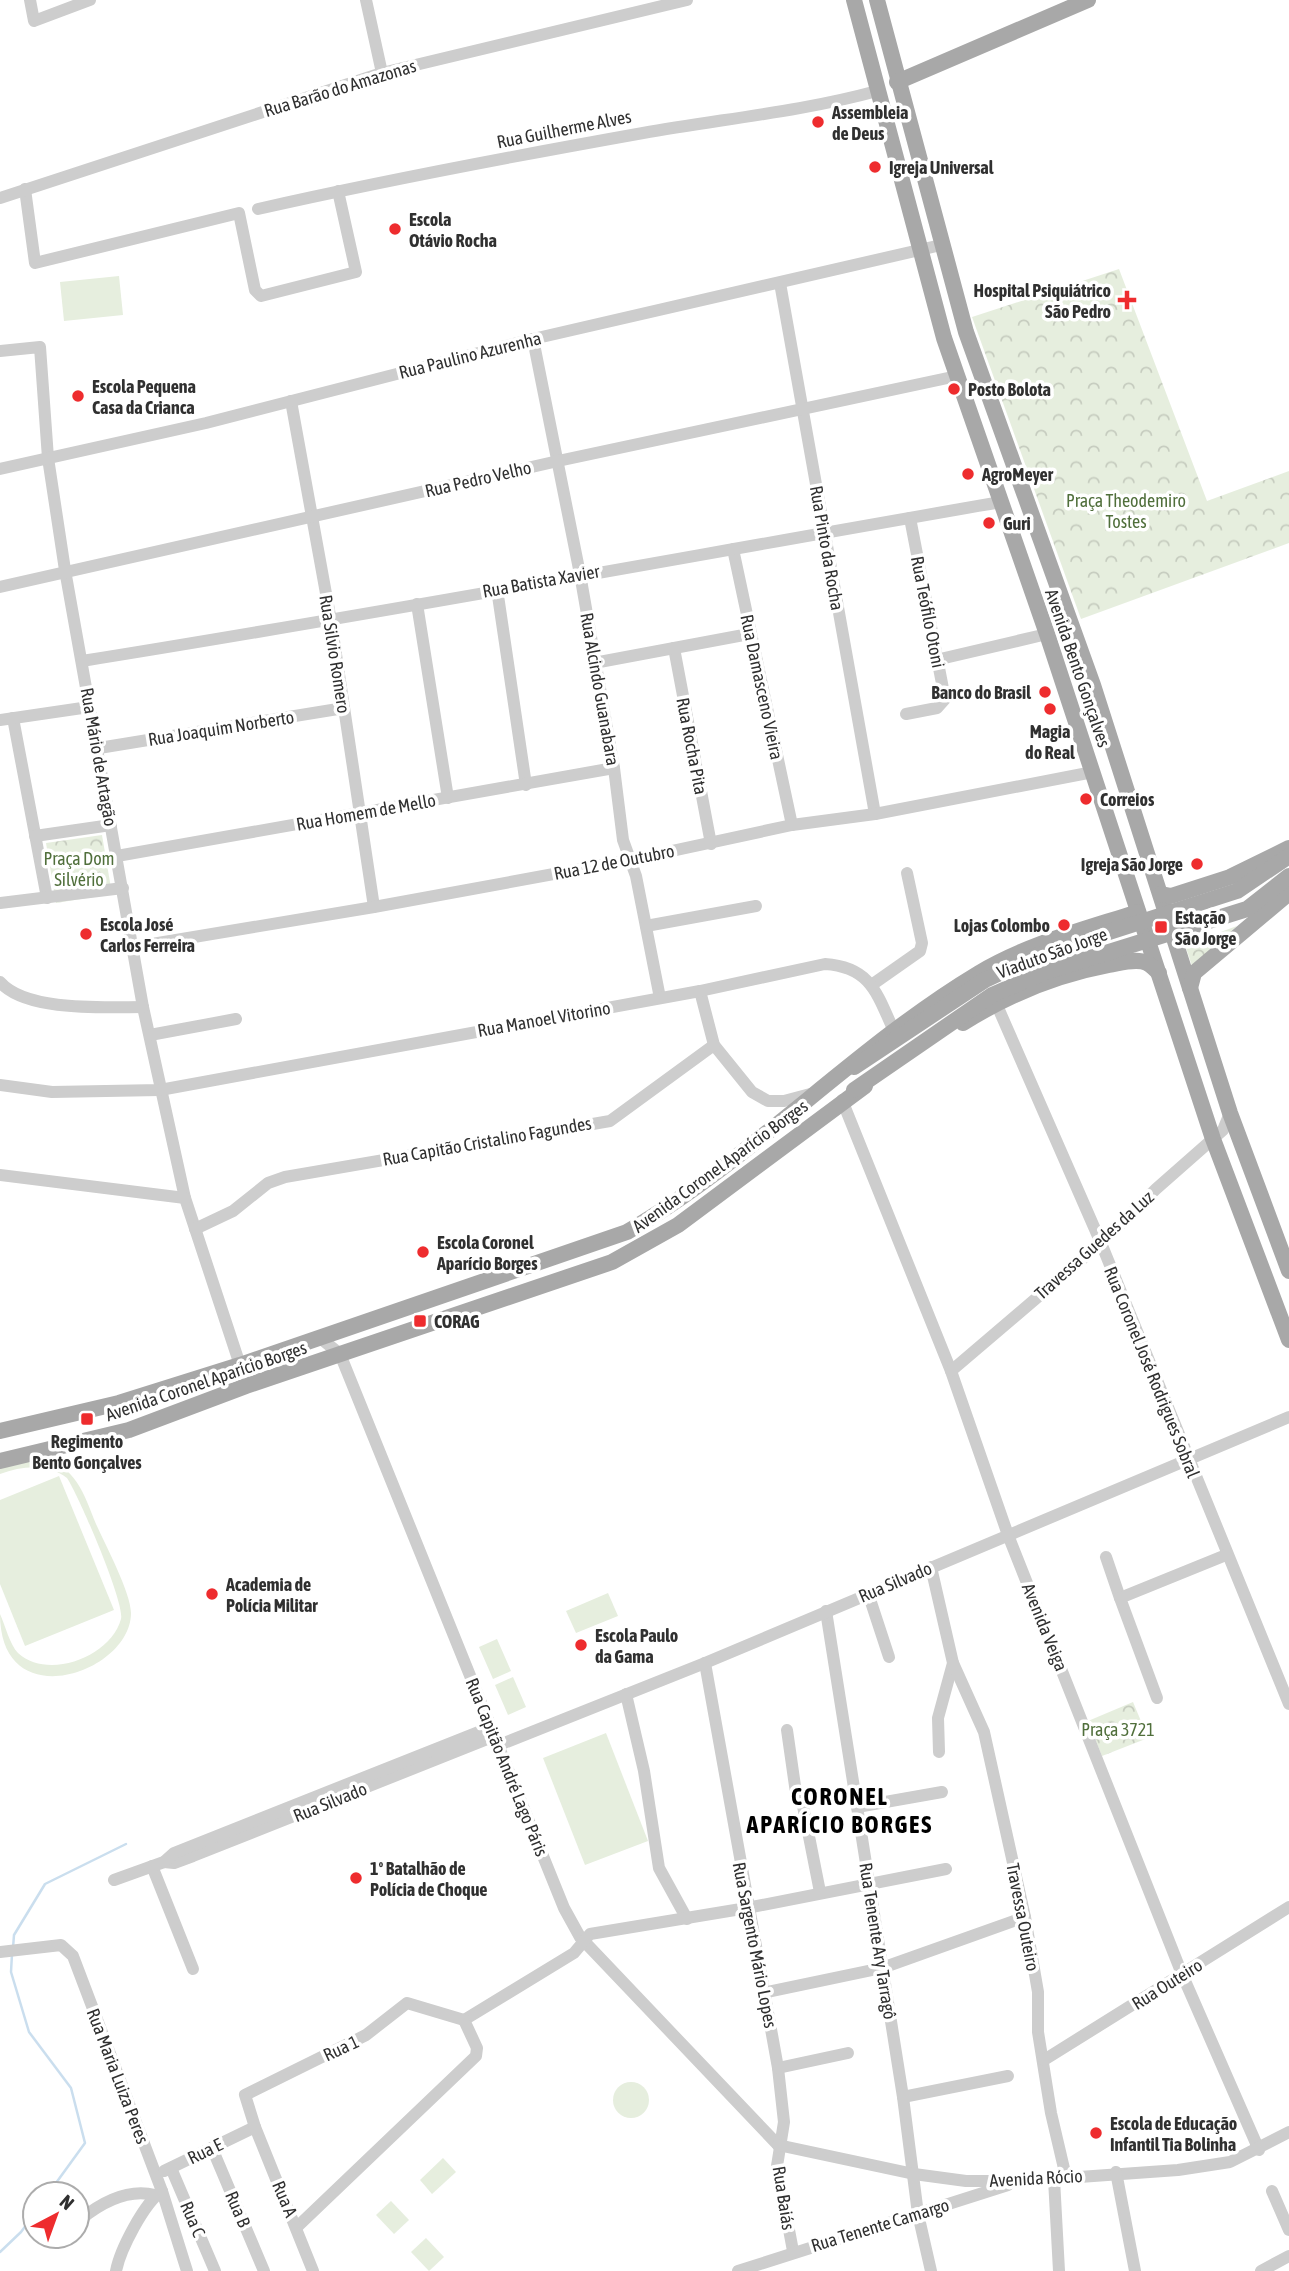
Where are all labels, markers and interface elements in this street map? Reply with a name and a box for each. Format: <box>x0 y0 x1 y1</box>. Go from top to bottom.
street label: Rua Barão do Amazonas <box>262 55 418 121</box>
place label: Assembleia de Deus <box>831 102 908 144</box>
street label: Rua Guilherme Alves <box>495 106 633 152</box>
marker: Assembleia de Deus <box>810 114 826 130</box>
place label: Igreja Universal <box>889 157 994 178</box>
marker: Igreja Universal <box>867 159 883 175</box>
place label: Escola Otávio Rocha <box>409 209 497 251</box>
marker: Escola Otávio Rocha <box>387 221 403 237</box>
place label: Hospital Psiquiátrico São Pedro <box>973 280 1111 322</box>
marker: Hospital Psiquiátrico São Pedro <box>1117 290 1137 310</box>
street label: Rua Paulino Azurenha <box>397 327 543 383</box>
place label: Escola Pequena Casa da Crianca <box>92 376 196 418</box>
place label: Posto Bolota <box>968 379 1051 400</box>
marker: Posto Bolota <box>946 381 962 397</box>
marker: Escola Pequena Casa da Crianca <box>70 388 86 404</box>
street label: Rua Pedro Velho <box>423 457 533 501</box>
place label: AgroMeyer <box>981 464 1054 485</box>
marker: AgroMeyer <box>960 466 976 482</box>
street label: Rua Pinto da Rocha <box>806 484 848 612</box>
park label: Praça Theodemiro Tostes <box>1066 490 1186 532</box>
place label: Guri <box>1003 513 1031 534</box>
marker: Guri <box>981 515 997 531</box>
street label: Rua Teófilo Otoni <box>907 554 949 670</box>
street label: Rua Batista Xavier <box>481 560 602 602</box>
street label: Avenida Bento Gonçalves <box>1041 586 1115 750</box>
street label: Rua Silvio Romero <box>315 593 355 715</box>
street label: Rua Alcindo Guanabara <box>576 611 624 767</box>
street label: Rua Damasceno Vieira <box>736 613 788 761</box>
place label: Banco do Brasil <box>931 682 1031 703</box>
marker: Banco do Brasil <box>1037 684 1053 700</box>
street label: Rua Mário de Artagão <box>76 686 122 828</box>
street label: Rua Rocha Pita <box>672 696 712 796</box>
marker: Magia do Real <box>1042 701 1058 717</box>
street label: Rua Joaquim Norberto <box>146 706 296 750</box>
place label: Magia do Real <box>1025 721 1075 763</box>
street label: Rua Homem de Mello <box>295 789 437 835</box>
place label: Correios <box>1100 789 1155 810</box>
marker: Correios <box>1078 791 1094 807</box>
street label: Rua 12 de Outubro <box>552 840 676 884</box>
park label: Praça Dom Silvério <box>43 848 115 890</box>
place label: Igreja São Jorge <box>1081 854 1183 875</box>
marker: Igreja São Jorge <box>1189 856 1205 872</box>
place label: Estação São Jorge <box>1175 907 1236 949</box>
place label: Escola José Carlos Ferreira <box>100 914 195 956</box>
place label: Lojas Colombo <box>954 915 1050 936</box>
marker: Lojas Colombo <box>1056 917 1072 933</box>
marker: Estação São Jorge <box>1153 919 1169 935</box>
street label: Viaduto São Jorge <box>994 923 1110 983</box>
marker: Escola José Carlos Ferreira <box>78 926 94 942</box>
street label: Rua Manoel Vitorino <box>476 997 612 1041</box>
street label: Avenida Coronel Aparício Borges <box>628 1095 812 1237</box>
street label: Rua Capitão Cristalino Fagundes <box>381 1112 593 1170</box>
street label: Travessa Guedes da Luz <box>1030 1186 1158 1304</box>
place label: Escola Coronel Aparício Borges <box>436 1232 538 1274</box>
marker: Escola Coronel Aparício Borges <box>415 1244 431 1260</box>
street label: Rua Coronel José Rodrigues Sobral <box>1100 1263 1204 1481</box>
place label: CORAG <box>434 1311 480 1332</box>
marker: CORAG <box>412 1313 428 1329</box>
street label: Avenida Coronel Aparício Borges <box>103 1337 309 1425</box>
marker: Regimento Bento Gonçalves <box>79 1411 95 1427</box>
place label: Regimento Bento Gonçalves <box>32 1431 142 1473</box>
street label: Rua Silvado <box>855 1557 935 1607</box>
place label: Academia de Polícia Militar <box>225 1574 318 1616</box>
street label: Avenida Veiga <box>1018 1580 1072 1674</box>
marker: Academia de Polícia Militar <box>204 1586 220 1602</box>
place label: Escola Paulo da Gama <box>595 1625 678 1667</box>
marker: Escola Paulo da Gama <box>573 1637 589 1653</box>
street label: Rua Capitão André Lago Páris <box>462 1675 552 1859</box>
park label: Praça 3721 <box>1081 1719 1155 1740</box>
street label: Rua Silvado <box>290 1778 370 1826</box>
district label: CORONEL APARÍCIO BORGES <box>746 1783 933 1838</box>
place label: 1º Batalhão de Polícia de Choque <box>370 1858 488 1900</box>
street label: Rua Sargento Mário Lopes <box>729 1860 781 2030</box>
street label: Rua Tenente Ary Tarragô <box>855 1861 901 2021</box>
street label: Travessa Outeiro <box>1002 1861 1044 1973</box>
marker: 1º Batalhão de Polícia de Choque <box>348 1870 364 1886</box>
street label: Rua Outeiro <box>1128 1954 1206 2014</box>
street label: Rua Maria Luiza Peres <box>83 2005 153 2147</box>
street label: Rua 1 <box>320 2031 362 2065</box>
place label: Escola de Educação Infantil Tia Bolinha <box>1110 2113 1237 2155</box>
marker: Escola de Educação Infantil Tia Bolinha <box>1088 2125 1104 2141</box>
street label: Rua E <box>184 2133 226 2168</box>
street label: Rua Baiás <box>769 2165 799 2231</box>
street label: Avenida Rócio <box>989 2165 1083 2191</box>
street label: Rua A <box>268 2178 302 2220</box>
north arrow <box>21 2180 91 2250</box>
street label: Rua B <box>221 2188 255 2231</box>
text: N <box>56 2190 79 2214</box>
street label: Rua Tenente Camargo <box>808 2194 952 2256</box>
street label: Rua C <box>176 2198 210 2240</box>

